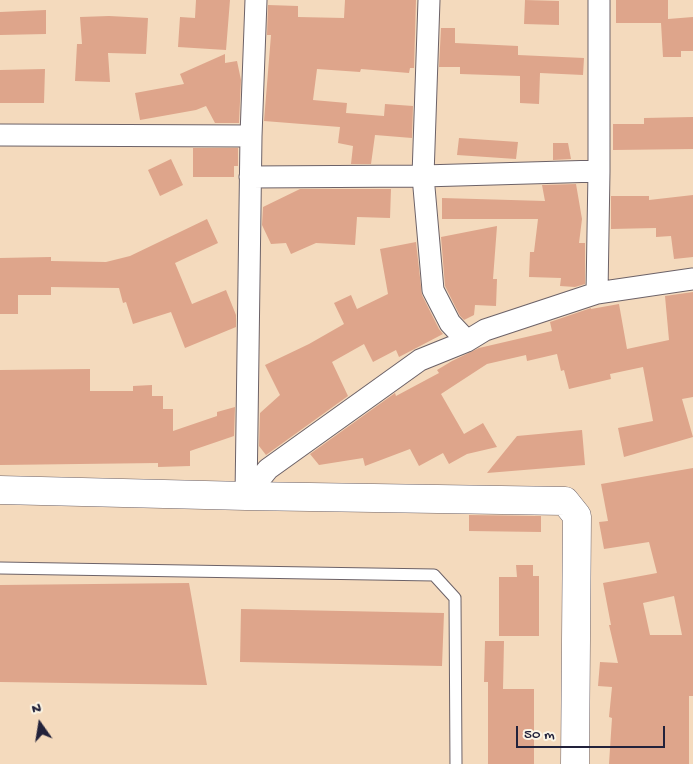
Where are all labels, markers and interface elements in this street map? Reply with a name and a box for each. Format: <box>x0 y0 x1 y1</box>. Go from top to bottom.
north arrow <box>15 699 65 749</box>
text: N <box>30 700 43 718</box>
scale bar <box>518 716 667 748</box>
text: 50 m <box>524 726 555 744</box>

